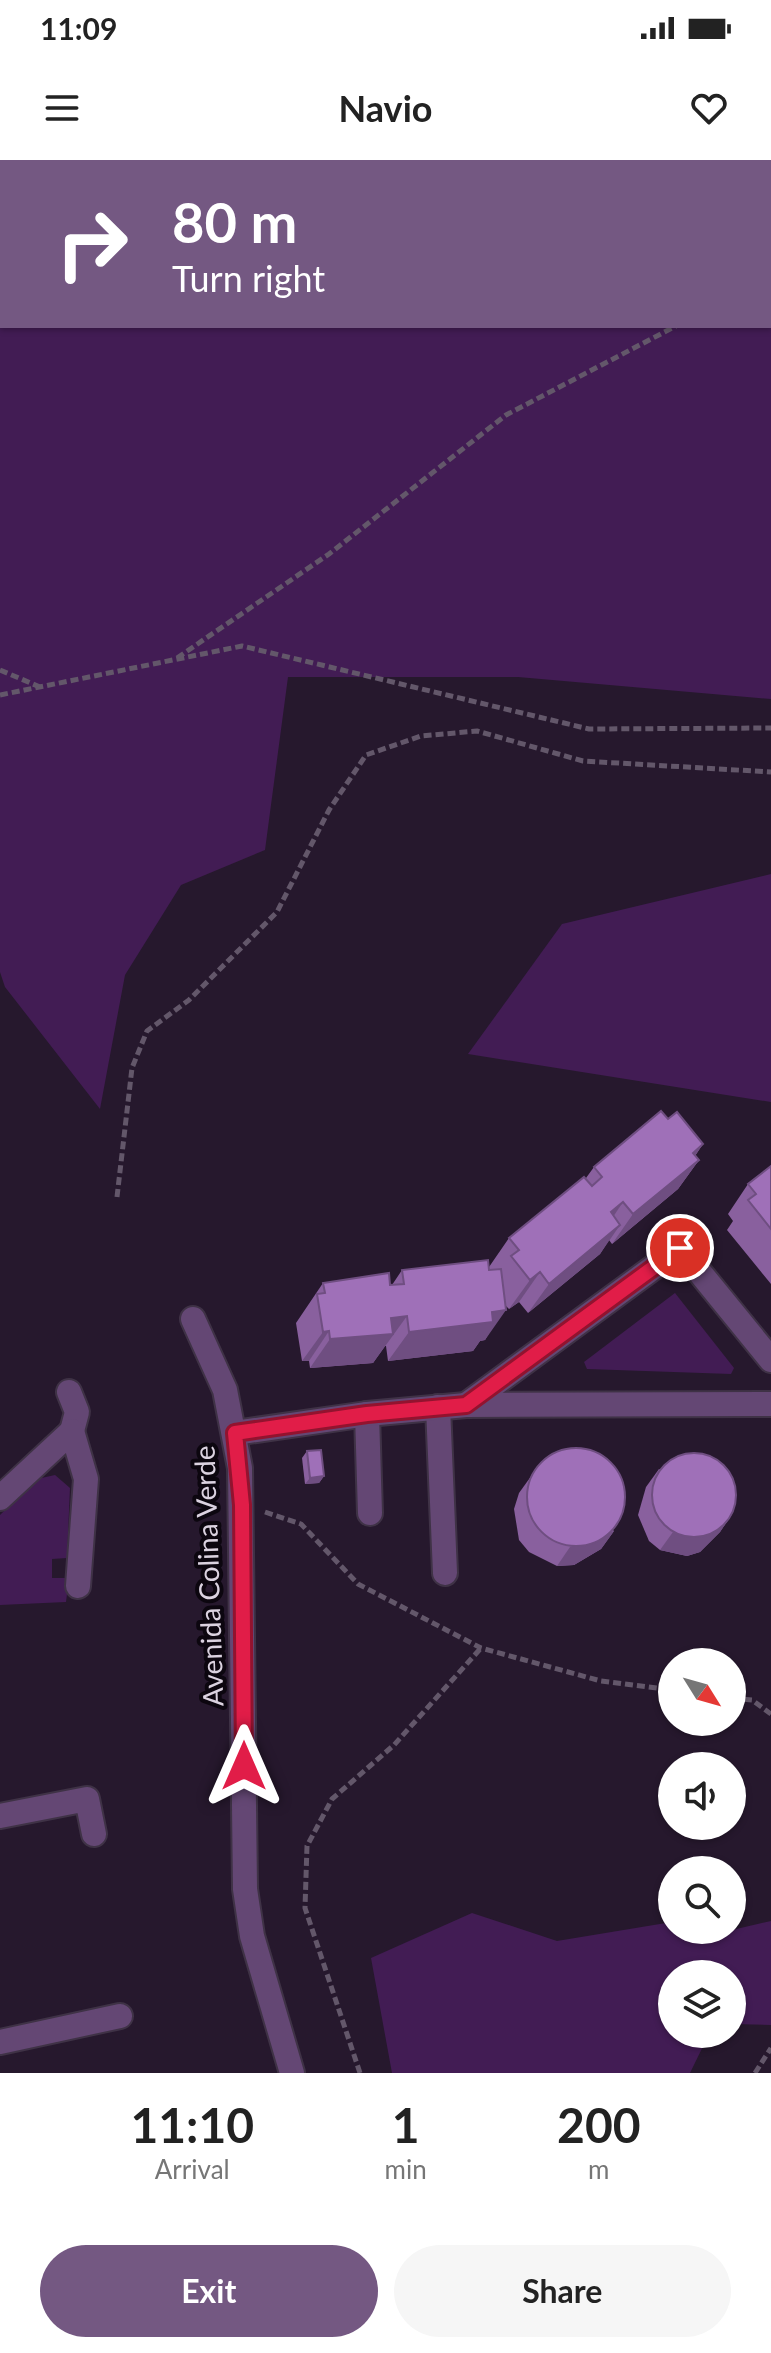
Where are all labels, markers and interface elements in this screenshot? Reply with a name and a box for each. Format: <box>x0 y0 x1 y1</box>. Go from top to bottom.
text: 11:09 <box>40 10 117 46</box>
icon: menu <box>40 86 84 130</box>
text: Navio <box>339 86 432 130</box>
icon: heart <box>687 86 731 130</box>
text: 80 m <box>172 188 297 255</box>
icon: right <box>40 192 144 296</box>
text: Turn right <box>172 256 325 300</box>
pin <box>646 1214 714 1282</box>
icon: arrive <box>658 1226 702 1270</box>
street label: Avenida Colina Verde <box>186 1445 230 1707</box>
north arrow <box>658 1648 746 1736</box>
map controls <box>658 1648 746 2048</box>
position arrow <box>202 1724 286 1808</box>
button: sound <box>658 1752 746 1840</box>
button: search <box>658 1856 746 1944</box>
button: layers <box>658 1960 746 2048</box>
text: 11:10 <box>130 2096 254 2153</box>
text: 1 <box>392 2096 420 2153</box>
text: 200 <box>557 2096 641 2153</box>
text: Arrival <box>155 2153 230 2185</box>
text: min <box>385 2153 427 2185</box>
text: m <box>588 2153 610 2185</box>
button: Exit <box>40 2245 378 2337</box>
button: Share <box>394 2245 731 2337</box>

